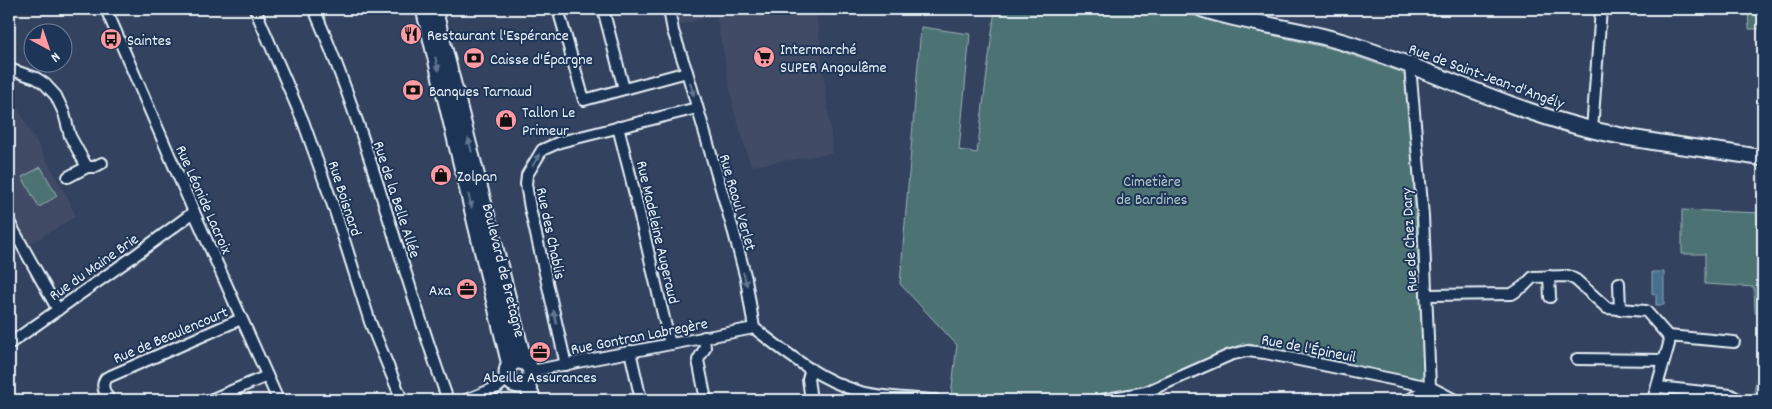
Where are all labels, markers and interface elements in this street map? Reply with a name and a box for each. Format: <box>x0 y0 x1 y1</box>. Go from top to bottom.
north arrow <box>22 22 72 72</box>
restaurant icon: Restaurant l'Espérance <box>399 22 423 46</box>
place label: Restaurant l'Espérance <box>427 25 569 48</box>
bus stop icon: Saintes <box>99 27 123 51</box>
place label: Saintes <box>127 30 172 53</box>
street label: Rue de Saint-Jean-d'Angély <box>1405 38 1568 116</box>
place label: Intermarché SUPER Angoulême <box>780 39 887 80</box>
supermarket icon: Intermarché SUPER Angoulême <box>752 45 776 69</box>
bank icon: Caisse d'Épargne <box>462 46 486 70</box>
text: N <box>46 47 64 66</box>
place label: Caisse d'Épargne <box>490 49 593 72</box>
one-way arrow <box>433 57 441 72</box>
bank icon: Banques Tarnaud <box>401 78 425 102</box>
place label: Banques Tarnaud <box>429 81 532 104</box>
one-way arrow <box>688 82 696 97</box>
place label: Tallon Le Primeur <box>522 102 575 143</box>
shop icon: Tallon Le Primeur <box>494 108 518 132</box>
street label: Rue de la Belle Allée <box>366 138 425 261</box>
one-way arrow <box>466 138 474 153</box>
street label: Rue Léonide Lacroix <box>168 142 237 258</box>
street label: Rue Raoul Verlet <box>712 152 761 254</box>
one-way arrow <box>531 154 540 167</box>
street label: Rue Boisnard <box>321 158 367 239</box>
street label: Rue Madeleine Augeraud <box>629 159 684 306</box>
shop icon: Zolpan <box>429 163 453 187</box>
place label: Zolpan <box>457 166 497 189</box>
park label: Cimetière de Bardines <box>1117 171 1188 212</box>
street label: Rue des Chablis <box>529 185 571 282</box>
street label: Rue de Chez Dary <box>1396 187 1425 292</box>
one-way arrow <box>466 194 474 209</box>
street label: Boulevard de Bretagne <box>475 201 530 340</box>
street label: Rue du Maine Brie <box>45 229 144 308</box>
one-way arrow <box>741 272 749 287</box>
office icon: Axa <box>455 277 479 301</box>
place label: Axa <box>429 280 451 303</box>
street label: Rue de Beaulencourt <box>110 302 232 371</box>
one-way arrow <box>551 310 559 325</box>
street label: Rue Gontran Labregère <box>569 313 710 362</box>
street label: Rue de l'Épineuil <box>1259 329 1358 370</box>
office icon: Abeille Assurances <box>528 340 552 364</box>
place label: Abeille Assurances <box>483 367 597 390</box>

